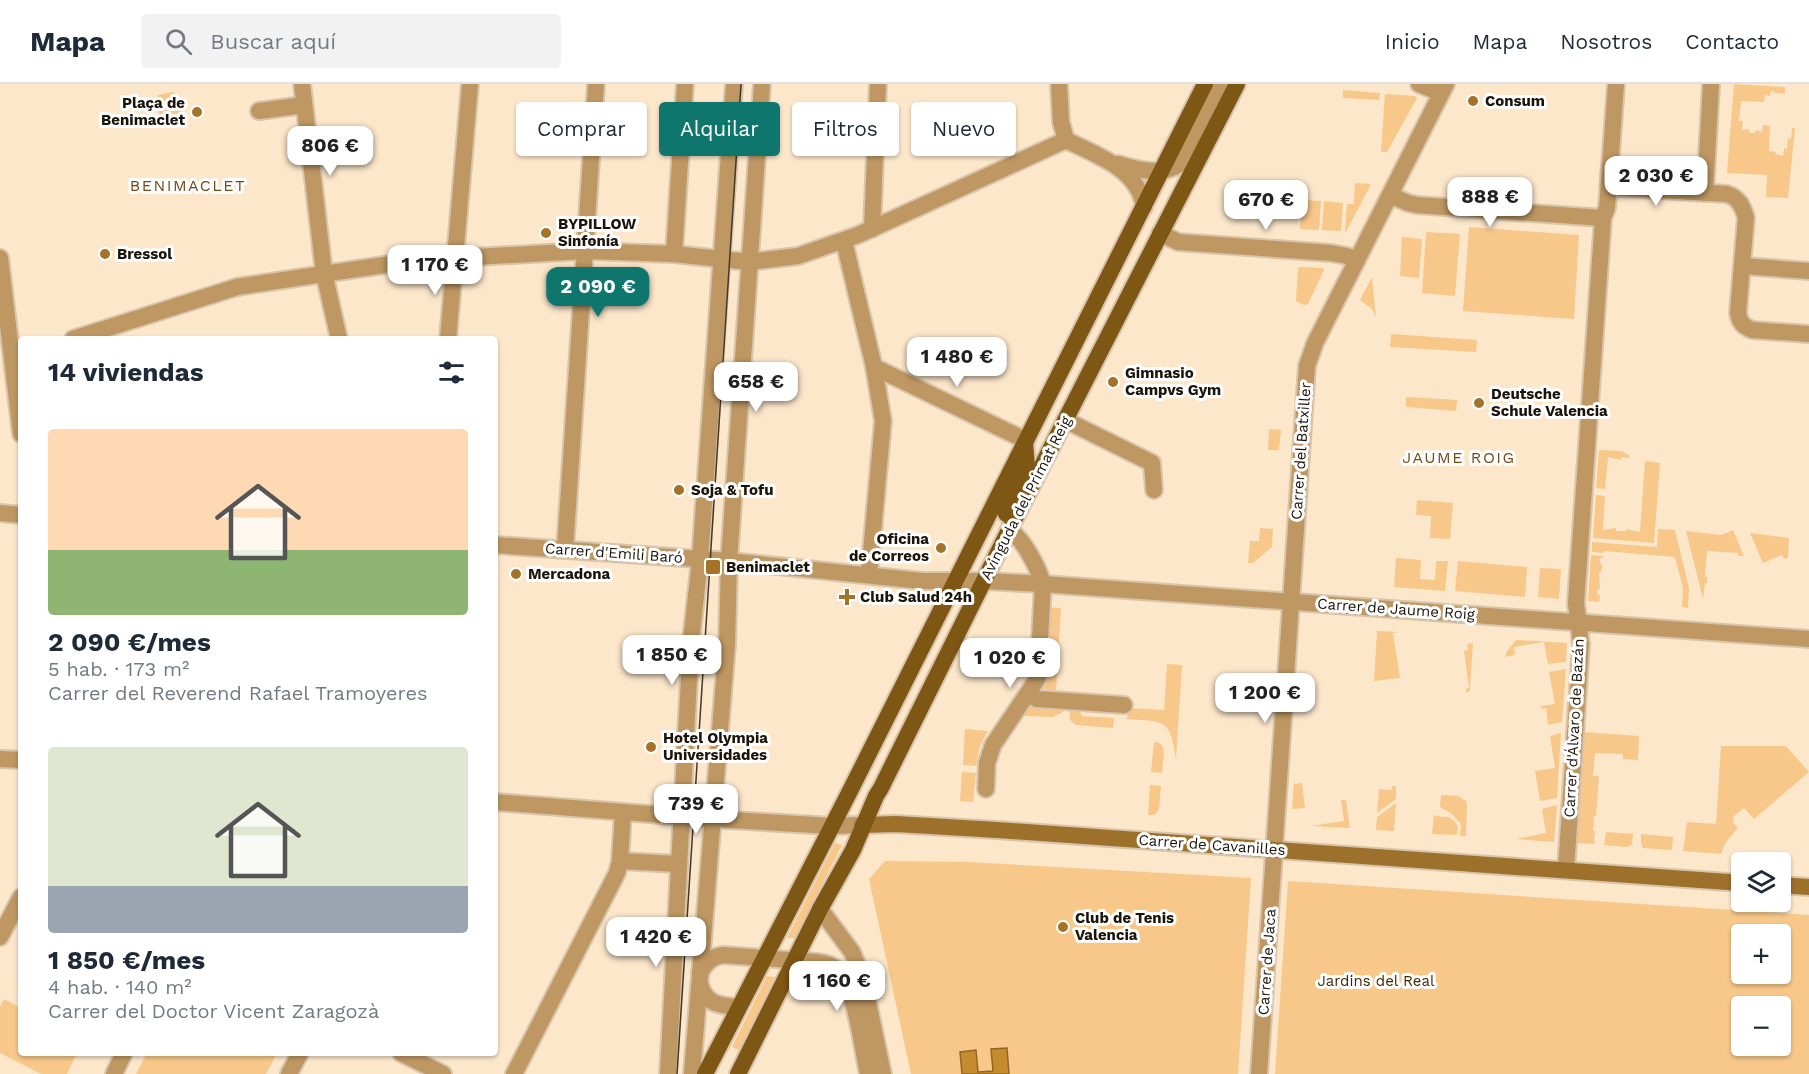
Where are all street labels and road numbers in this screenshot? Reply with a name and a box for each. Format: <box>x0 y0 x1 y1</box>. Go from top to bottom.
street label: Carrer del Batxiller <box>1287 382 1315 520</box>
street label: Avinguda del Primat Reig <box>977 413 1075 583</box>
street label: Carrer d'Emili Baró <box>545 539 683 567</box>
street label: Carrer de Jaume Roig <box>1317 595 1475 623</box>
street label: Carrer d'Álvaro de Bazán <box>1560 638 1588 818</box>
street label: Carrer de Cavanilles <box>1138 831 1286 859</box>
street label: Carrer de Jaca <box>1254 908 1280 1016</box>

